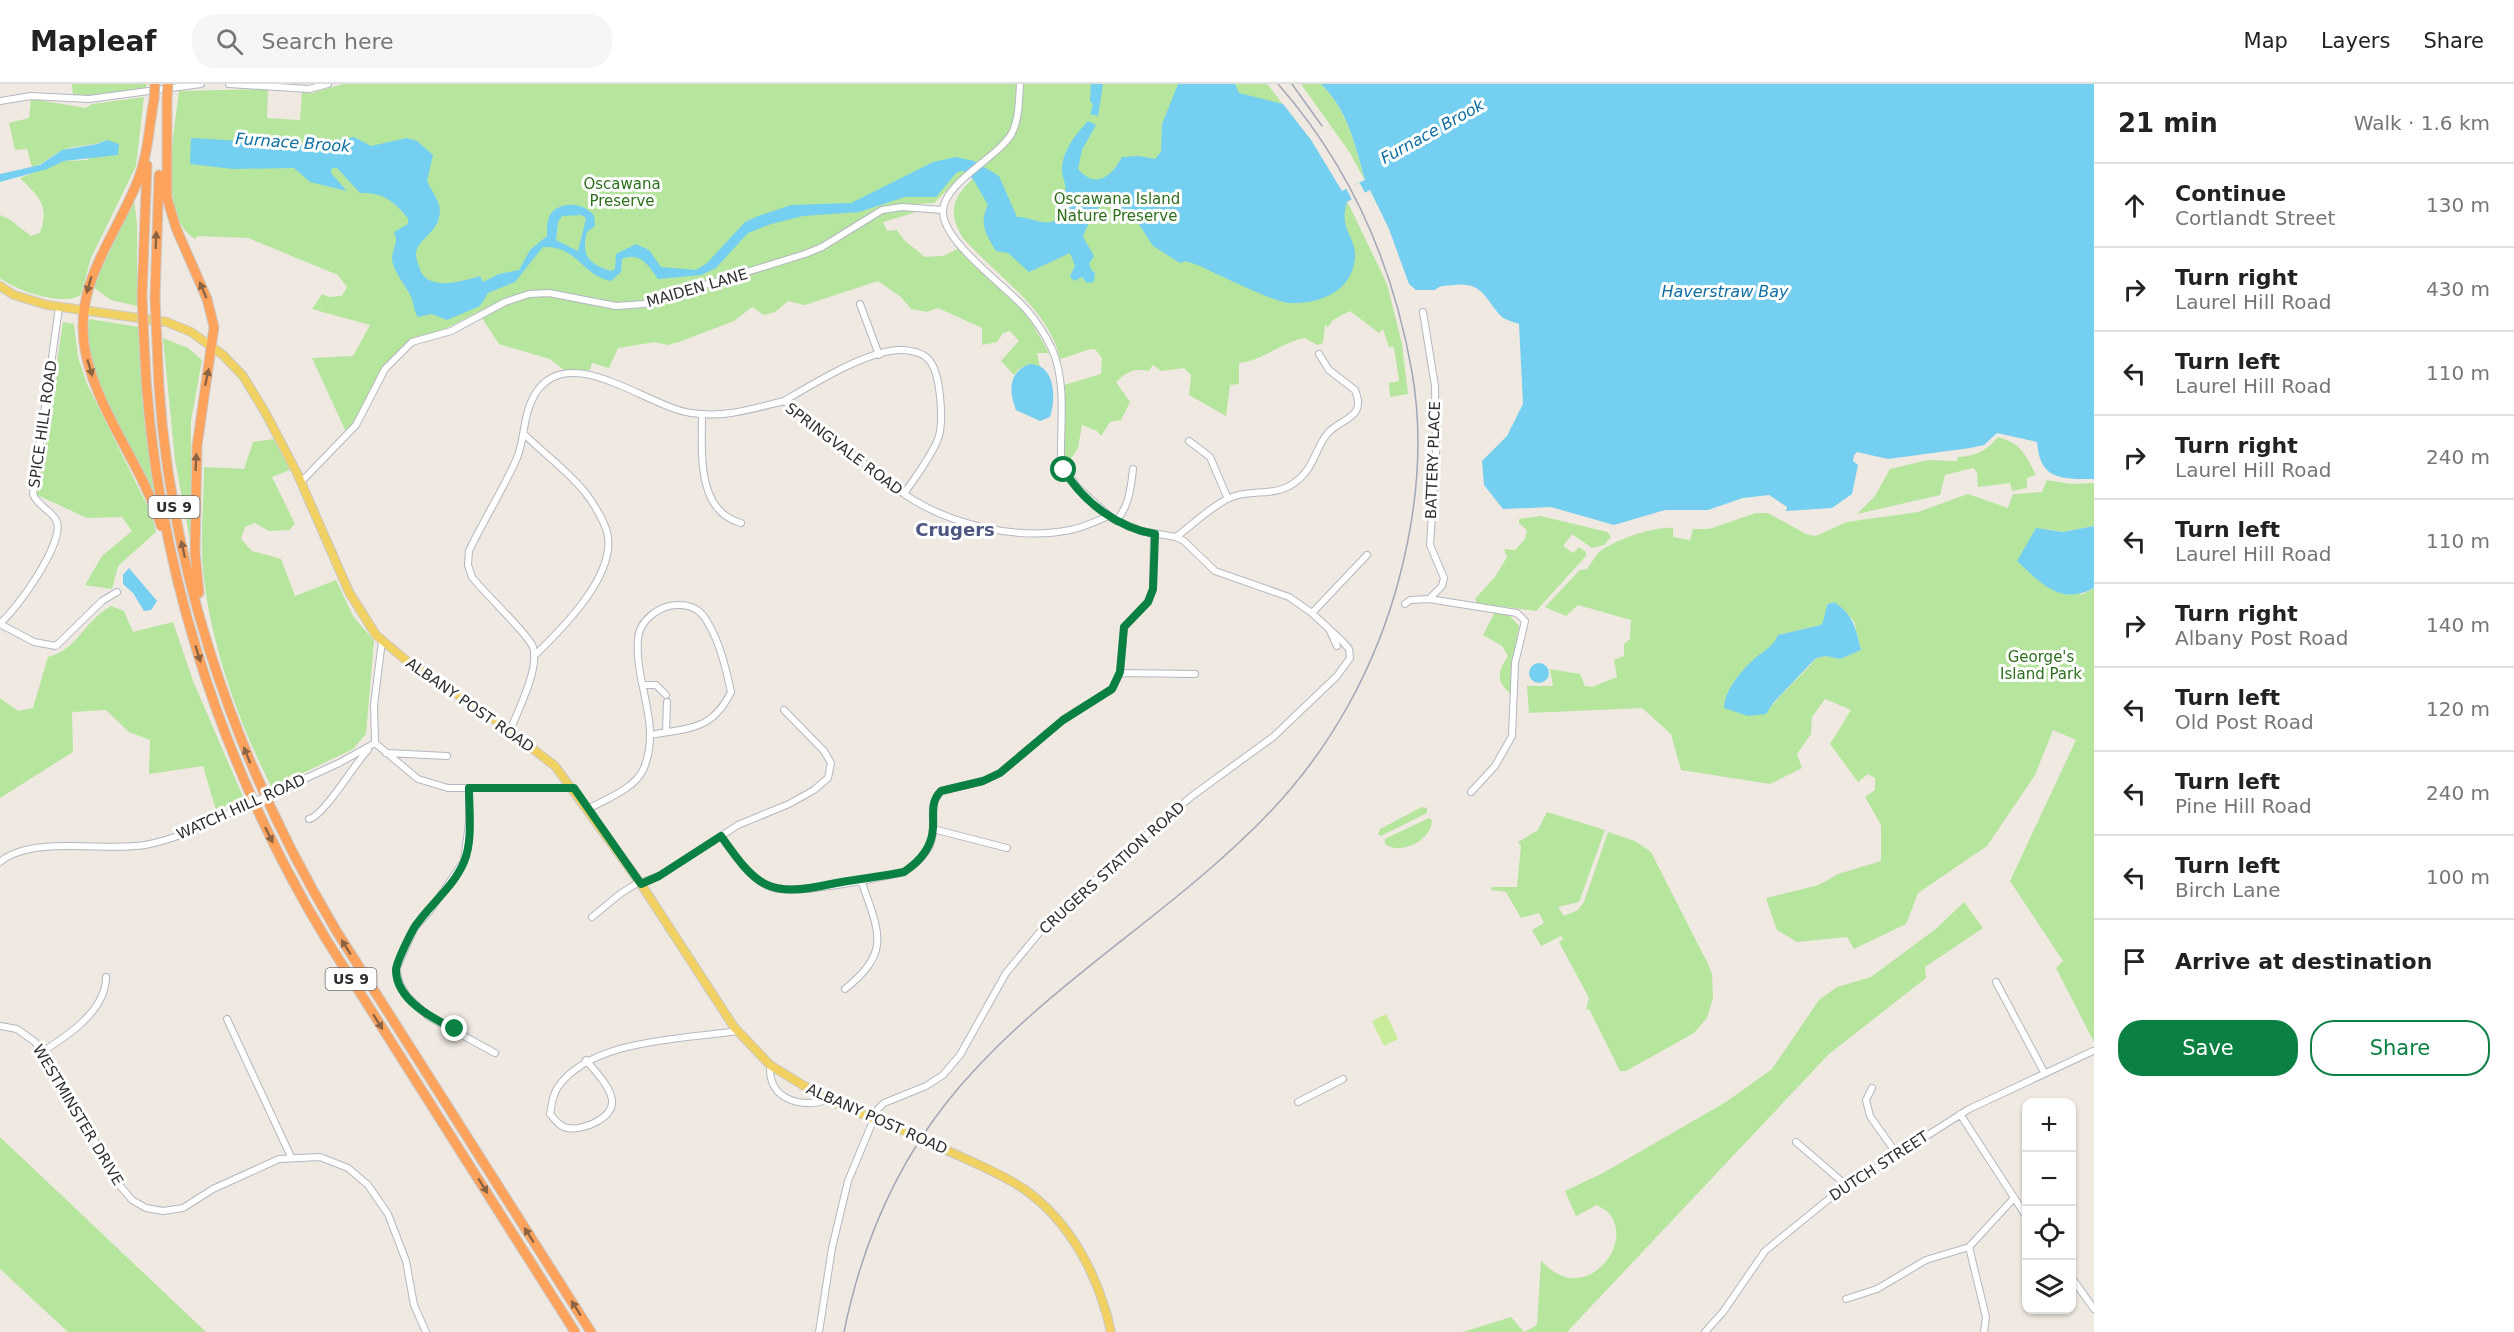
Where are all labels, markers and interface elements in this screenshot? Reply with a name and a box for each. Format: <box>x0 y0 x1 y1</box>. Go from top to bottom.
search box <box>192 14 612 68</box>
text: Mapleaf <box>30 25 156 58</box>
icon: search <box>213 25 246 58</box>
text: Search here <box>261 29 394 54</box>
text: Map <box>2244 29 2288 53</box>
text: Layers <box>2321 29 2390 53</box>
text: Share <box>2423 29 2484 53</box>
water label: Furnace Brook <box>1377 95 1488 168</box>
text: 21 min <box>2118 108 2218 138</box>
text: Walk · 1.6 km <box>2354 111 2490 135</box>
water label: Furnace Brook <box>235 129 352 156</box>
park label: Oscawana Preserve <box>583 175 661 210</box>
text: Continue <box>2175 181 2286 206</box>
icon: ahead <box>2118 189 2151 222</box>
park label: Oscawana Island Nature Preserve <box>1054 190 1180 225</box>
text: 130 m <box>2426 193 2490 217</box>
text: Cortlandt Street <box>2175 206 2335 230</box>
one-way arrow <box>151 230 160 249</box>
street label: MAIDEN LANE <box>644 265 750 311</box>
text: Turn right <box>2175 265 2298 290</box>
icon: right <box>2118 273 2151 306</box>
one-way arrow <box>84 275 94 294</box>
text: 430 m <box>2426 277 2490 301</box>
one-way arrow <box>198 280 208 298</box>
water label: Haverstraw Bay <box>1661 282 1789 301</box>
text: Laurel Hill Road <box>2175 290 2331 314</box>
text: Turn left <box>2175 349 2280 374</box>
icon: left <box>2118 357 2151 390</box>
street label: SPICE HILL ROAD <box>25 359 61 489</box>
one-way arrow <box>86 359 95 377</box>
text: 110 m <box>2426 361 2490 385</box>
one-way arrow <box>203 367 212 386</box>
text: Laurel Hill Road <box>2175 374 2331 398</box>
street label: SPRINGVALE ROAD <box>782 399 906 499</box>
street label: BATTERY PLACE <box>1422 401 1444 519</box>
text: Turn right <box>2175 433 2298 458</box>
icon: right <box>2118 441 2151 474</box>
text: 240 m <box>2426 445 2490 469</box>
one-way arrow <box>191 453 200 472</box>
route start <box>1050 456 1076 482</box>
text: Laurel Hill Road <box>2175 458 2331 482</box>
road number: US 9 <box>148 496 200 518</box>
text: Turn left <box>2175 517 2280 542</box>
district label: Crugers <box>915 519 995 540</box>
icon: left <box>2118 525 2151 558</box>
text: 110 m <box>2426 529 2490 553</box>
one-way arrow <box>178 539 187 558</box>
text: Laurel Hill Road <box>2175 542 2331 566</box>
text: Turn right <box>2175 601 2298 626</box>
icon: right <box>2118 609 2151 642</box>
text: 140 m <box>2426 613 2490 637</box>
text: Albany Post Road <box>2175 626 2348 650</box>
one-way arrow <box>194 645 203 663</box>
park label: George's Island Park <box>2000 648 2082 683</box>
street label: ALBANY POST ROAD <box>402 654 538 756</box>
text: Turn left <box>2175 685 2280 710</box>
icon: left <box>2118 693 2151 726</box>
text: 120 m <box>2426 697 2490 721</box>
text: Old Post Road <box>2175 710 2314 734</box>
one-way arrow <box>242 746 251 764</box>
text: Turn left <box>2175 769 2280 794</box>
street label: WATCH HILL ROAD <box>174 771 308 843</box>
icon: left <box>2118 777 2151 810</box>
text: 240 m <box>2426 781 2490 805</box>
text: Pine Hill Road <box>2175 794 2312 818</box>
street label: CRUGERS STATION ROAD <box>1036 798 1188 938</box>
one-way arrow <box>264 827 274 844</box>
text: Turn left <box>2175 853 2280 878</box>
icon: left <box>2118 861 2151 894</box>
text: 100 m <box>2426 865 2490 889</box>
text: Birch Lane <box>2175 878 2280 902</box>
one-way arrow <box>340 939 351 955</box>
icon: arrive <box>2118 945 2151 978</box>
text: Arrive at destination <box>2175 949 2432 974</box>
road number: US 9 <box>326 968 376 990</box>
one-way arrow <box>372 1013 384 1029</box>
route end <box>441 1015 467 1041</box>
button: Save <box>2118 1020 2298 1076</box>
button: Share <box>2310 1020 2490 1076</box>
street label: WESTMINSTER DRIVE <box>29 1041 127 1189</box>
street label: ALBANY POST ROAD <box>804 1080 950 1158</box>
map controls <box>2022 1098 2076 1314</box>
button: + <box>2022 1098 2076 1152</box>
street label: DUTCH STREET <box>1826 1127 1933 1205</box>
button: − <box>2022 1152 2076 1206</box>
one-way arrow <box>477 1178 488 1194</box>
button: locate <box>2022 1206 2076 1260</box>
one-way arrow <box>523 1228 535 1244</box>
button: layers <box>2022 1260 2076 1314</box>
one-way arrow <box>570 1300 581 1317</box>

